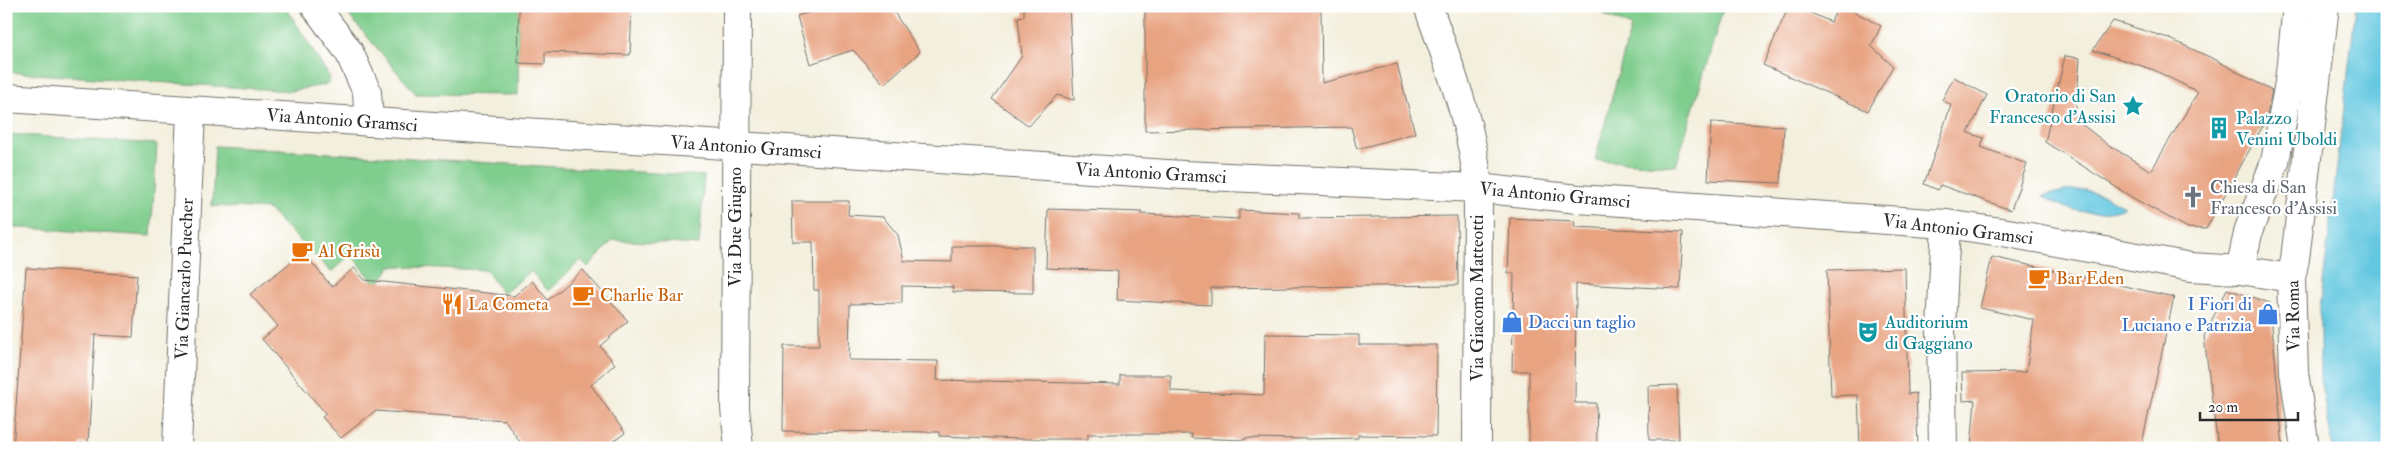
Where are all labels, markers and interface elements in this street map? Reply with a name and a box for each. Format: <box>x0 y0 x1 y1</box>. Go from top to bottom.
place label: Oratorio di San Francesco d'Assisi <box>1989 85 2116 129</box>
place icon: Oratorio di San Francesco d'Assisi <box>2120 93 2146 119</box>
street label: Via Antonio Gramsci <box>266 104 419 137</box>
place label: Palazzo Venini Uboldi <box>2236 107 2338 151</box>
building icon: Palazzo Venini Uboldi <box>2206 115 2232 141</box>
street label: Via Antonio Gramsci <box>670 131 823 164</box>
street label: Via Antonio Gramsci <box>1075 158 1227 189</box>
street label: Via Due Giugno <box>724 167 747 287</box>
place label: Chiesa di San Francesco d'Assisi <box>2210 176 2337 220</box>
street label: Via Antonio Gramsci <box>1478 177 1632 214</box>
church icon: Chiesa di San Francesco d'Assisi <box>2180 184 2206 210</box>
street label: Via Giancarlo Puecher <box>170 198 199 360</box>
street label: Via Antonio Gramsci <box>1881 209 2035 250</box>
street label: Via Giacomo Matteotti <box>1466 214 1489 382</box>
cafe icon: Al Grisù <box>289 238 315 264</box>
place label: Al Grisù <box>317 240 380 263</box>
cafe icon: Bar Eden <box>2026 265 2052 291</box>
place label: Bar Eden <box>2056 267 2124 290</box>
street label: Via Roma <box>2281 280 2306 352</box>
cafe icon: Charlie Bar <box>570 282 596 308</box>
place label: Charlie Bar <box>600 284 683 307</box>
restaurant icon: La Cometa <box>439 291 465 317</box>
place label: La Cometa <box>468 293 549 316</box>
place label: I Fiori di Luciano e Patrizia <box>2121 293 2253 337</box>
shop icon: I Fiori di Luciano e Patrizia <box>2255 301 2281 327</box>
shop icon: Dacci un taglio <box>1499 309 1525 335</box>
place label: Dacci un taglio <box>1528 311 1636 334</box>
place label: Auditorium di Gaggiano <box>1884 311 1973 355</box>
theatre icon: Auditorium di Gaggiano <box>1855 319 1881 345</box>
scale bar <box>2200 389 2298 421</box>
text: 20 m <box>2208 398 2238 417</box>

